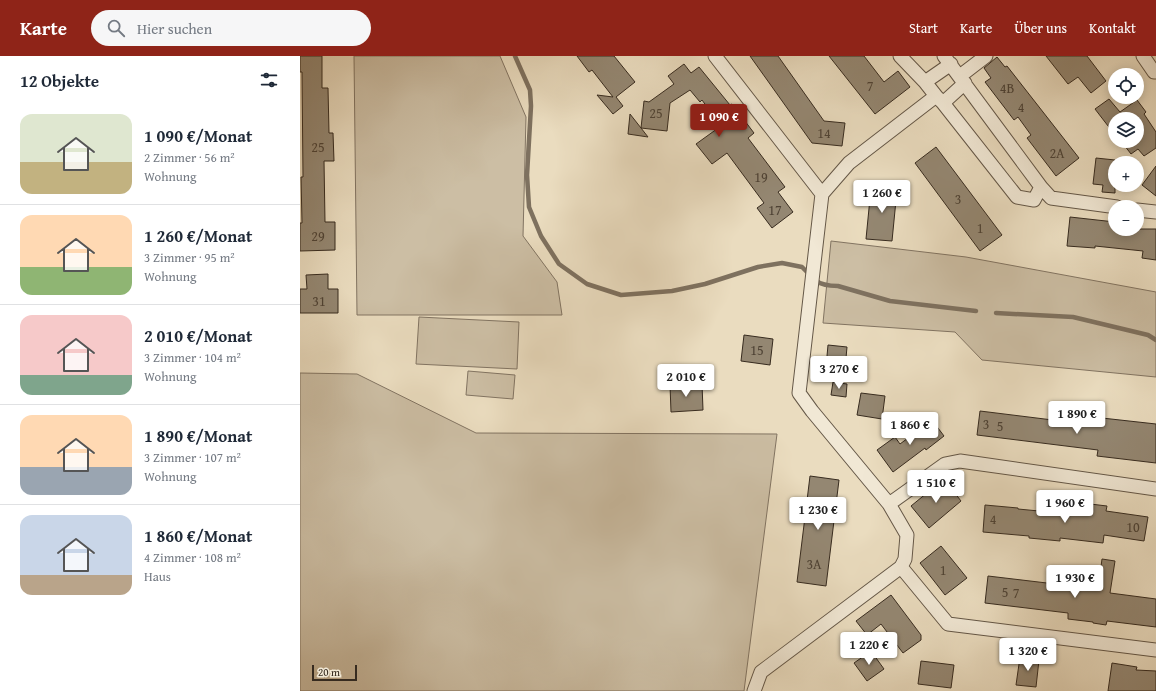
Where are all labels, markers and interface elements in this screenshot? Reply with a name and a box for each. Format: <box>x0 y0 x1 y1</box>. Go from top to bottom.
search box <box>91 10 371 46</box>
text: Karte <box>20 14 67 42</box>
icon: search <box>105 17 127 39</box>
text: Hier suchen <box>137 18 212 39</box>
text: Start <box>909 18 938 38</box>
text: Karte <box>960 18 992 38</box>
text: Über uns <box>1014 18 1067 38</box>
text: Kontakt <box>1089 18 1136 38</box>
text: 12 Objekte <box>20 68 99 93</box>
map controls <box>1108 68 1144 236</box>
button: locate <box>1108 68 1144 104</box>
icon: filters <box>258 69 280 91</box>
house number: 7 <box>867 76 874 96</box>
house number: 4B <box>1000 78 1014 98</box>
house number: 4 <box>1018 97 1025 117</box>
house number: 25 <box>649 103 663 123</box>
pin: 1 090 € <box>682 104 756 138</box>
text: 1 090 € <box>699 107 739 126</box>
button: layers <box>1108 112 1144 148</box>
text: 1 090 €/Monat <box>144 123 253 148</box>
house number: 14 <box>817 123 831 143</box>
icon: home <box>52 130 100 178</box>
house number: 25 <box>311 137 325 157</box>
house number: 2A <box>1049 143 1065 163</box>
text: 2 Zimmer · 56 m² <box>144 148 235 167</box>
button: + <box>1108 156 1144 192</box>
text: Wohnung <box>144 167 197 186</box>
house number: 19 <box>754 167 768 187</box>
pin: 1 260 € <box>845 180 919 214</box>
text: 1 260 € <box>862 183 902 202</box>
house number: 3 <box>955 189 961 209</box>
house number: 17 <box>768 200 782 220</box>
button: − <box>1108 200 1144 236</box>
house number: 1 <box>977 218 983 238</box>
text: 1 260 €/Monat <box>144 223 253 248</box>
house number: 29 <box>311 226 325 246</box>
icon: home <box>52 231 100 279</box>
text: 3 Zimmer · 95 m² <box>144 248 235 267</box>
text: Wohnung <box>144 267 197 286</box>
house number: 31 <box>312 291 326 311</box>
text: 2 010 €/Monat <box>144 323 253 348</box>
icon: home <box>52 331 100 379</box>
house number: 15 <box>750 340 764 360</box>
text: 3 Zimmer · 104 m² <box>144 348 241 367</box>
pin: 3 270 € <box>802 356 876 390</box>
text: 3 270 € <box>819 359 859 378</box>
pin: 2 010 € <box>649 364 723 398</box>
text: Wohnung <box>144 367 197 386</box>
text: 2 010 € <box>666 367 706 386</box>
pin: 1 890 € <box>1040 401 1114 435</box>
text: 1 890 € <box>1057 404 1097 423</box>
pin: 1 860 € <box>873 412 947 446</box>
house number: 3 <box>983 414 989 434</box>
text: 1 860 € <box>890 415 930 434</box>
house number: 5 <box>997 416 1003 436</box>
text: 1 890 €/Monat <box>144 423 253 448</box>
icon: home <box>52 431 100 479</box>
text: 3 Zimmer · 107 m² <box>144 448 241 467</box>
text: Wohnung <box>144 467 197 486</box>
pin: 1 510 € <box>899 470 973 504</box>
text: 1 510 € <box>916 473 956 492</box>
pin: 1 960 € <box>1028 490 1102 524</box>
text: 1 960 € <box>1045 493 1085 512</box>
pin: 1 230 € <box>781 497 855 531</box>
text: 1 230 € <box>798 500 838 519</box>
house number: 4 <box>990 509 997 529</box>
house number: 10 <box>1126 517 1140 537</box>
text: 1 860 €/Monat <box>144 523 253 548</box>
icon: home <box>52 531 100 579</box>
text: 4 Zimmer · 108 m² <box>144 548 241 567</box>
house number: 3A <box>806 554 822 574</box>
house number: 1 <box>940 560 946 580</box>
pin: 1 930 € <box>1038 565 1112 599</box>
text: Haus <box>144 567 171 586</box>
text: 1 930 € <box>1055 568 1095 587</box>
house number: 5 <box>1002 582 1008 602</box>
house number: 7 <box>1013 583 1020 603</box>
pin: 1 220 € <box>832 632 906 666</box>
text: 1 220 € <box>849 635 889 654</box>
pin: 1 320 € <box>991 638 1065 672</box>
text: 1 320 € <box>1008 641 1048 660</box>
scale bar <box>312 663 357 682</box>
text: 20 m <box>318 664 340 680</box>

